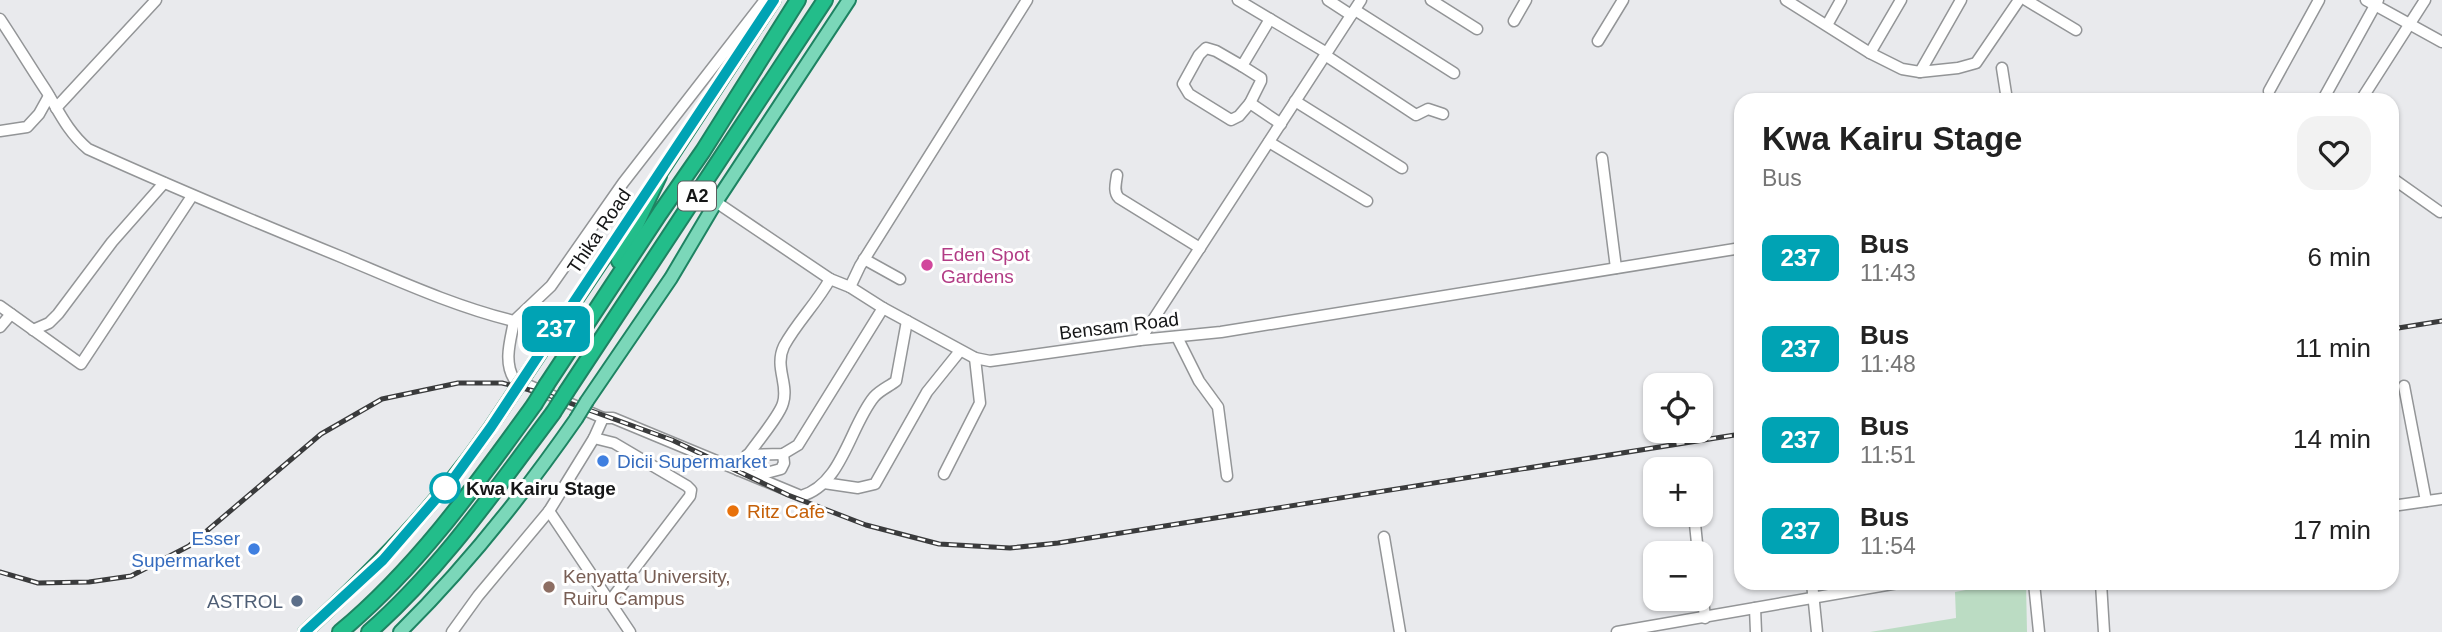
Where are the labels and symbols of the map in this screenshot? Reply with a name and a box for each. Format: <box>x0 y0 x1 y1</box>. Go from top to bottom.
road number: A2 <box>678 182 716 210</box>
street label: Thika Road <box>563 185 635 277</box>
place label: Eden Spot Gardens <box>941 244 1030 287</box>
marker: Eden Spot Gardens <box>919 257 935 273</box>
line badge: 237 <box>516 306 596 352</box>
street label: Bensam Road <box>1058 308 1180 344</box>
place label: Dicii Supermarket <box>617 451 768 472</box>
marker: Dicii Supermarket <box>595 453 611 469</box>
marker: Kwa Kairu Stage <box>430 473 460 503</box>
place label: Kwa Kairu Stage <box>466 478 616 499</box>
place label: Ritz Cafe <box>747 501 825 522</box>
marker: Ritz Cafe <box>725 503 741 519</box>
place label: Esser Supermarket <box>131 528 241 571</box>
marker: Esser Supermarket <box>246 541 262 557</box>
place label: Kenyatta University, Ruiru Campus <box>563 566 731 609</box>
marker: Kenyatta University, Ruiru Campus <box>541 579 557 595</box>
place label: ASTROL <box>207 591 283 612</box>
marker: ASTROL <box>289 593 305 609</box>

